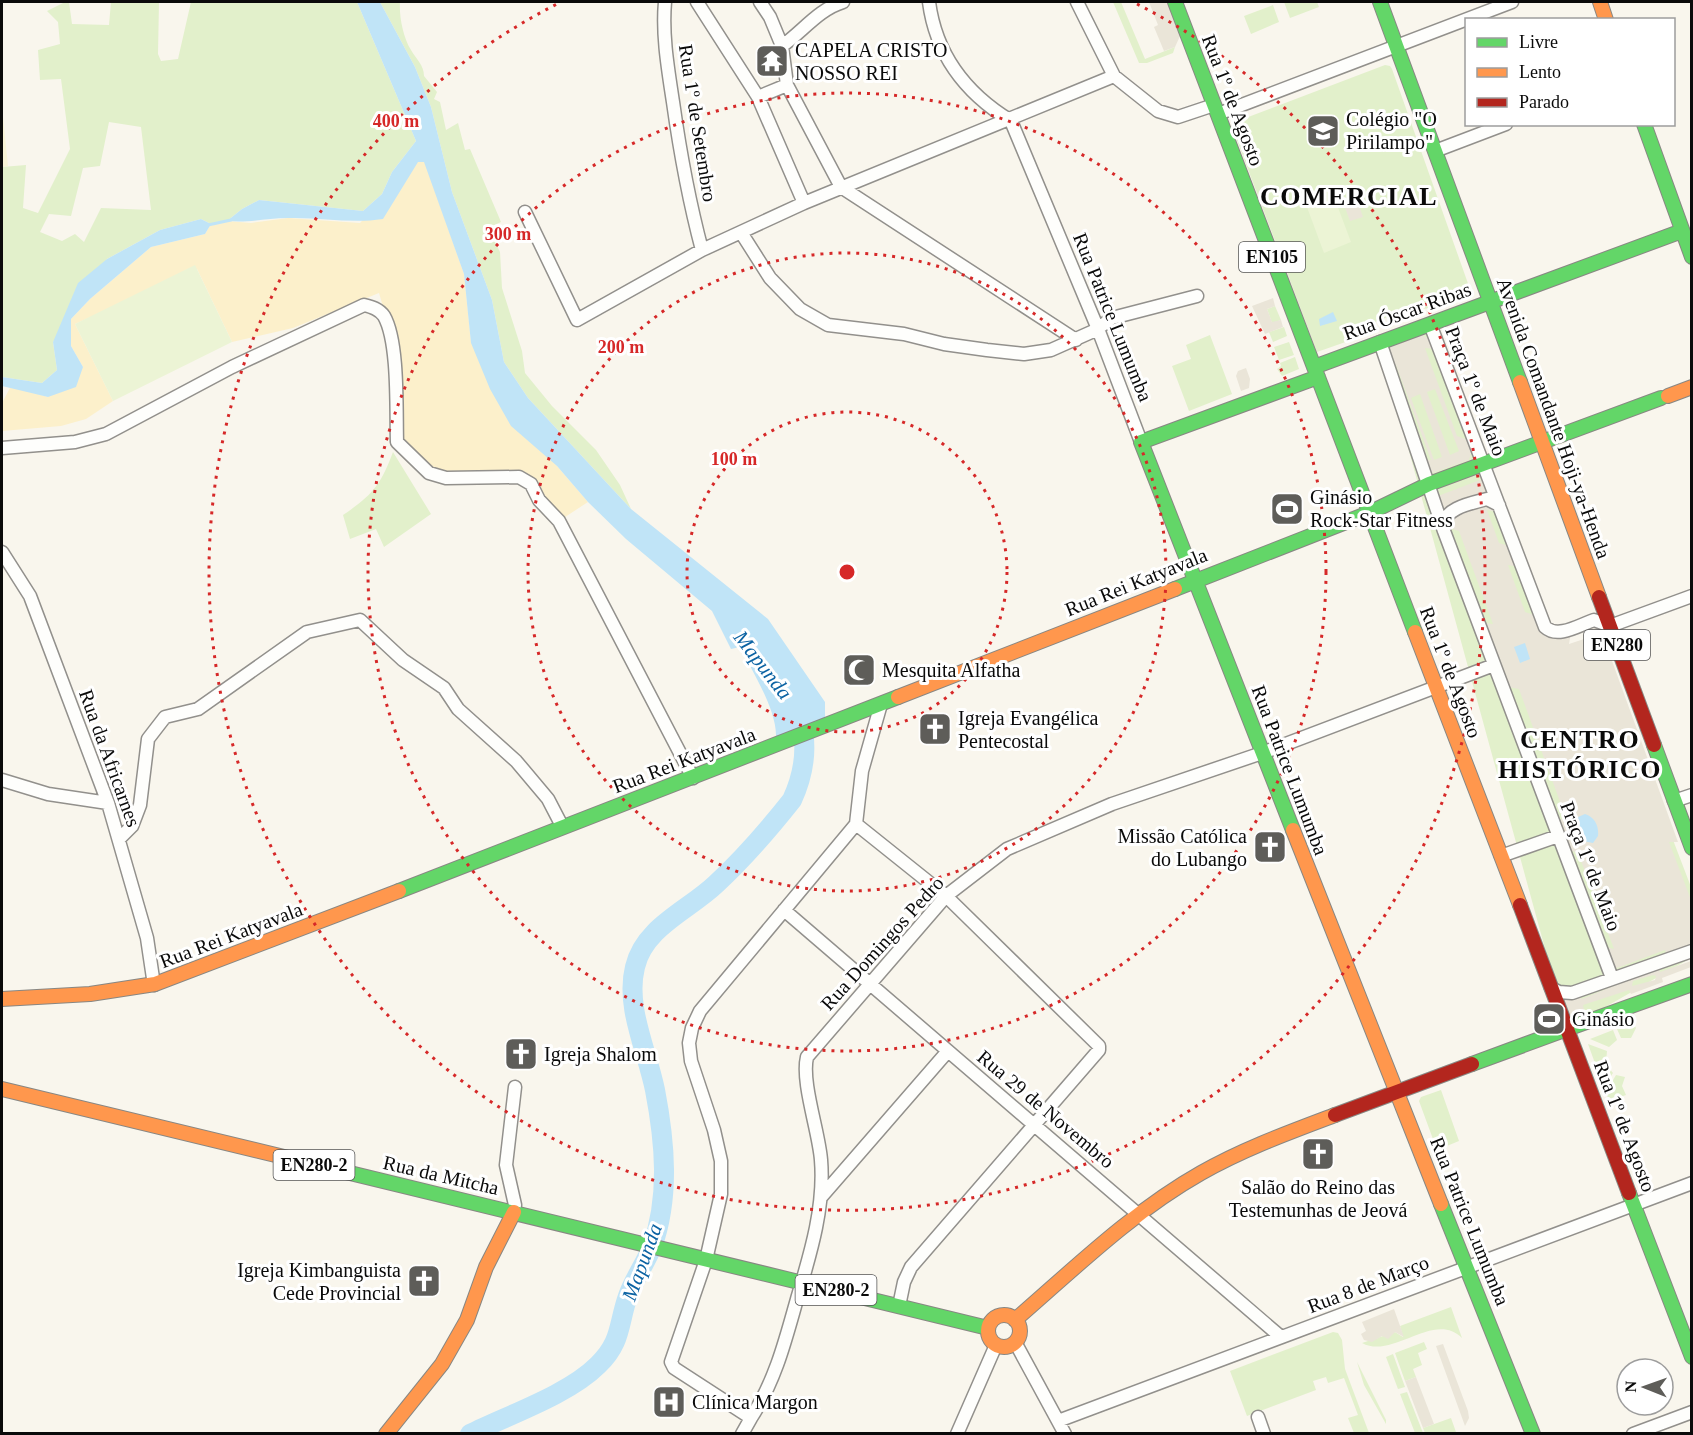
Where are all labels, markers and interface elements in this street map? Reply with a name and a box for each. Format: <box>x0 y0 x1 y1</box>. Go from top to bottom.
legend <box>1465 18 1675 126</box>
street label: Rua 1º de Agosto <box>1197 31 1268 169</box>
text: Livre <box>1519 32 1558 52</box>
place label: CAPELA CRISTO NOSSO REI <box>795 39 947 84</box>
street label: Rua 1º de Setembro <box>675 43 721 203</box>
temple icon: CAPELA CRISTO NOSSO REI <box>754 43 790 79</box>
text: Lento <box>1519 62 1561 82</box>
text: Parado <box>1519 92 1569 112</box>
place label: Colégio "O Pirilampo" <box>1346 108 1437 154</box>
text: 400 m <box>373 111 419 131</box>
school or university icon: Colégio "O Pirilampo" <box>1305 113 1341 149</box>
district label: COMERCIAL <box>1260 182 1438 211</box>
text: 300 m <box>485 224 531 244</box>
street label: Rua Patrice Lumumba <box>1069 229 1157 405</box>
road number: EN105 <box>1239 242 1305 272</box>
street label: Avenida Comandante Hoji-ya-Henda <box>1492 275 1615 562</box>
street label: Rua Óscar Ribas <box>1340 277 1474 344</box>
street label: Praça 1º de Maio <box>1440 323 1511 459</box>
text: 200 m <box>598 337 644 357</box>
text: 100 m <box>711 449 757 469</box>
place label: Ginásio Rock-Star Fitness <box>1310 486 1453 531</box>
sports icon: Ginásio Rock-Star Fitness <box>1269 491 1305 527</box>
street label: Rua Rei Katyavala <box>1062 543 1211 621</box>
centre of rings <box>837 562 857 582</box>
street label: Rua 1º de Agosto <box>1415 603 1486 741</box>
water label: Mapunda <box>728 625 797 704</box>
road number: EN280 <box>1584 630 1650 660</box>
mosque icon: Mesquita Alfatha <box>841 652 877 688</box>
place label: Mesquita Alfatha <box>882 659 1020 682</box>
street label: Rua Patrice Lumumba <box>1247 682 1333 858</box>
street label: Rua da Africarnes <box>75 686 145 830</box>
place label: Igreja Evangélica Pentecostal <box>958 707 1099 752</box>
church icon: Igreja Evangélica Pentecostal <box>917 711 953 747</box>
street label: Rua Rei Katyavala <box>610 723 759 798</box>
district label: CENTRO HISTÓRICO <box>1498 725 1662 784</box>
street label: Praça 1º de Maio <box>1555 798 1626 934</box>
place label: Missão Católica do Lubango <box>1118 825 1247 871</box>
church icon: Missão Católica do Lubango <box>1252 829 1288 865</box>
street label: Rua Domingos Pedro <box>816 872 949 1015</box>
street label: Rua Rei Katyavala <box>157 898 306 973</box>
sports icon: Ginásio <box>1531 1001 1567 1037</box>
place label: Ginásio <box>1572 1008 1634 1030</box>
church icon: Igreja Shalom <box>503 1036 539 1072</box>
place label: Igreja Shalom <box>544 1043 657 1066</box>
street label: Rua 29 de Novembro <box>973 1045 1119 1173</box>
street label: Rua 1º de Agosto <box>1589 1057 1660 1195</box>
street label: Rua Patrice Lumumba <box>1426 1133 1514 1309</box>
church icon: Salão do Reino das Testemunhas de Jeová <box>1300 1136 1336 1172</box>
road number: EN280-2 <box>274 1150 354 1180</box>
street label: Rua da Mitcha <box>381 1151 501 1199</box>
place label: Salão do Reino das Testemunhas de Jeová <box>1229 1176 1407 1221</box>
water label: Mapunda <box>617 1220 667 1305</box>
street label: Rua 8 de Março <box>1304 1251 1432 1318</box>
place label: Igreja Kimbanguista Cede Provincial <box>237 1259 401 1304</box>
church icon: Igreja Kimbanguista Cede Provincial <box>406 1263 442 1299</box>
road number: EN280-2 <box>796 1275 876 1305</box>
north arrow <box>1615 1357 1675 1417</box>
text: N <box>1622 1380 1639 1393</box>
hospital icon: Clínica Margon <box>651 1384 687 1420</box>
place label: Clínica Margon <box>692 1391 818 1414</box>

